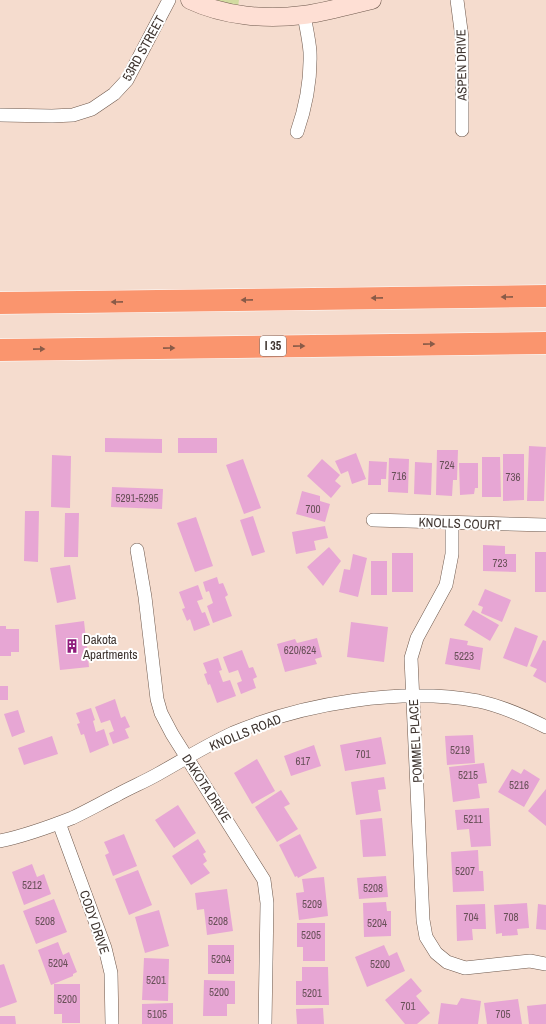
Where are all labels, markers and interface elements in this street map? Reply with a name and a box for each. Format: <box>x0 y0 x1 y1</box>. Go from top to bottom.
street label: 53RD STREET <box>118 12 169 84</box>
street label: ASPEN DRIVE <box>452 29 471 102</box>
one-way arrow <box>500 294 513 300</box>
one-way arrow <box>371 295 383 302</box>
one-way arrow <box>240 297 253 303</box>
one-way arrow <box>110 299 123 305</box>
road number: I 35 <box>260 336 286 356</box>
one-way arrow <box>423 341 436 347</box>
one-way arrow <box>293 343 306 349</box>
one-way arrow <box>163 345 176 351</box>
one-way arrow <box>33 346 46 352</box>
house number: 724 <box>439 458 455 472</box>
house number: 716 <box>391 469 407 483</box>
house number: 736 <box>505 470 521 484</box>
house number: 5291-5295 <box>115 491 159 505</box>
house number: 700 <box>305 502 321 516</box>
street label: KNOLLS COURT <box>418 514 502 533</box>
house number: 723 <box>492 556 508 570</box>
place label: Dakota Apartments <box>82 631 138 663</box>
building icon: Dakota Apartments <box>64 638 80 654</box>
house number: 620/624 <box>284 643 316 657</box>
house number: 5223 <box>454 649 474 663</box>
street label: POMMEL PLACE <box>405 699 426 783</box>
street label: KNOLLS ROAD <box>207 710 284 755</box>
house number: 5219 <box>450 743 470 757</box>
house number: 701 <box>355 747 371 761</box>
street label: DAKOTA DRIVE <box>178 751 235 826</box>
house number: 617 <box>295 754 311 768</box>
house number: 5215 <box>458 768 478 782</box>
house number: 5216 <box>509 778 529 792</box>
house number: 5211 <box>463 812 483 826</box>
house number: 5207 <box>455 864 475 878</box>
house number: 5212 <box>22 878 42 892</box>
house number: 5208 <box>363 881 383 895</box>
street label: CODY DRIVE <box>76 888 113 956</box>
house number: 5209 <box>302 897 322 911</box>
house number: 704 <box>463 910 479 924</box>
house number: 708 <box>503 910 519 924</box>
house number: 5208 <box>35 914 55 928</box>
house number: 5208 <box>208 914 228 928</box>
house number: 5204 <box>367 916 387 930</box>
house number: 5205 <box>301 928 321 942</box>
house number: 5204 <box>211 952 231 966</box>
house number: 5204 <box>48 956 68 970</box>
house number: 5200 <box>370 957 390 971</box>
house number: 5201 <box>146 973 166 987</box>
house number: 5200 <box>209 985 229 999</box>
house number: 5201 <box>302 986 322 1000</box>
house number: 5200 <box>57 992 77 1006</box>
house number: 701 <box>400 999 416 1013</box>
house number: 5105 <box>147 1007 167 1021</box>
house number: 705 <box>495 1007 511 1021</box>

